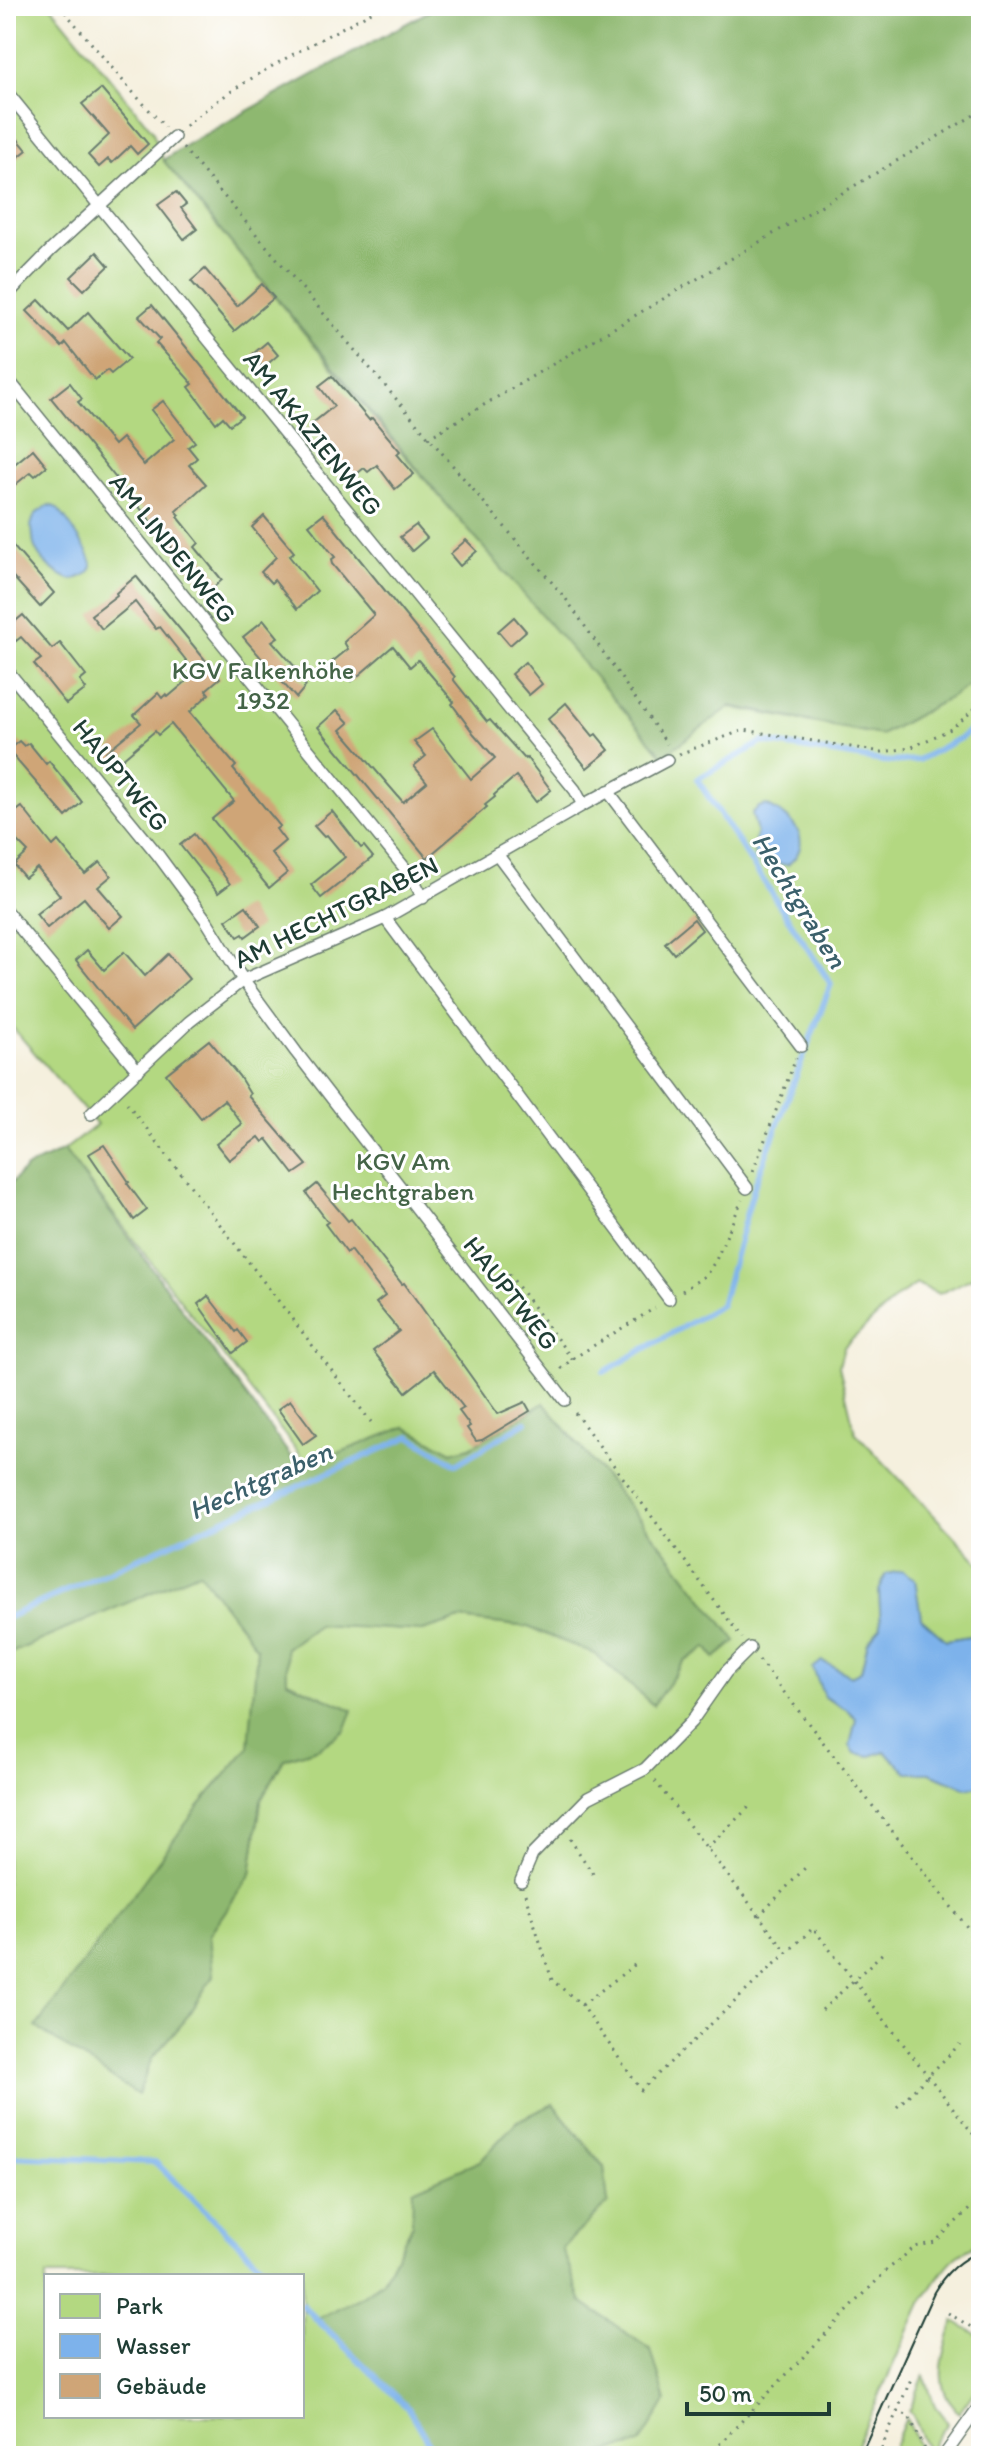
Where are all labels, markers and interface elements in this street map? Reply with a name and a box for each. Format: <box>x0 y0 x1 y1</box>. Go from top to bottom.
street label: AM AKAZIENWEG <box>236 344 390 522</box>
street label: AM LINDENWEG <box>103 466 243 630</box>
park label: KGV Falkenhöhe 1932 <box>172 654 354 716</box>
street label: HAUPTWEG <box>66 712 176 838</box>
water label: Hechtgraben <box>745 826 855 974</box>
street label: AM HECHTGRABEN <box>229 849 443 975</box>
park label: KGV Am Hechtgraben <box>332 1145 475 1207</box>
street label: HAUPTWEG <box>457 1230 565 1356</box>
water label: Hechtgraben <box>183 1433 337 1527</box>
legend <box>44 2274 304 2418</box>
text: Park <box>116 2291 163 2320</box>
text: Wasser <box>116 2331 191 2360</box>
scale bar <box>687 2366 829 2416</box>
text: Gebäude <box>116 2371 207 2400</box>
text: 50 m <box>699 2379 752 2408</box>

